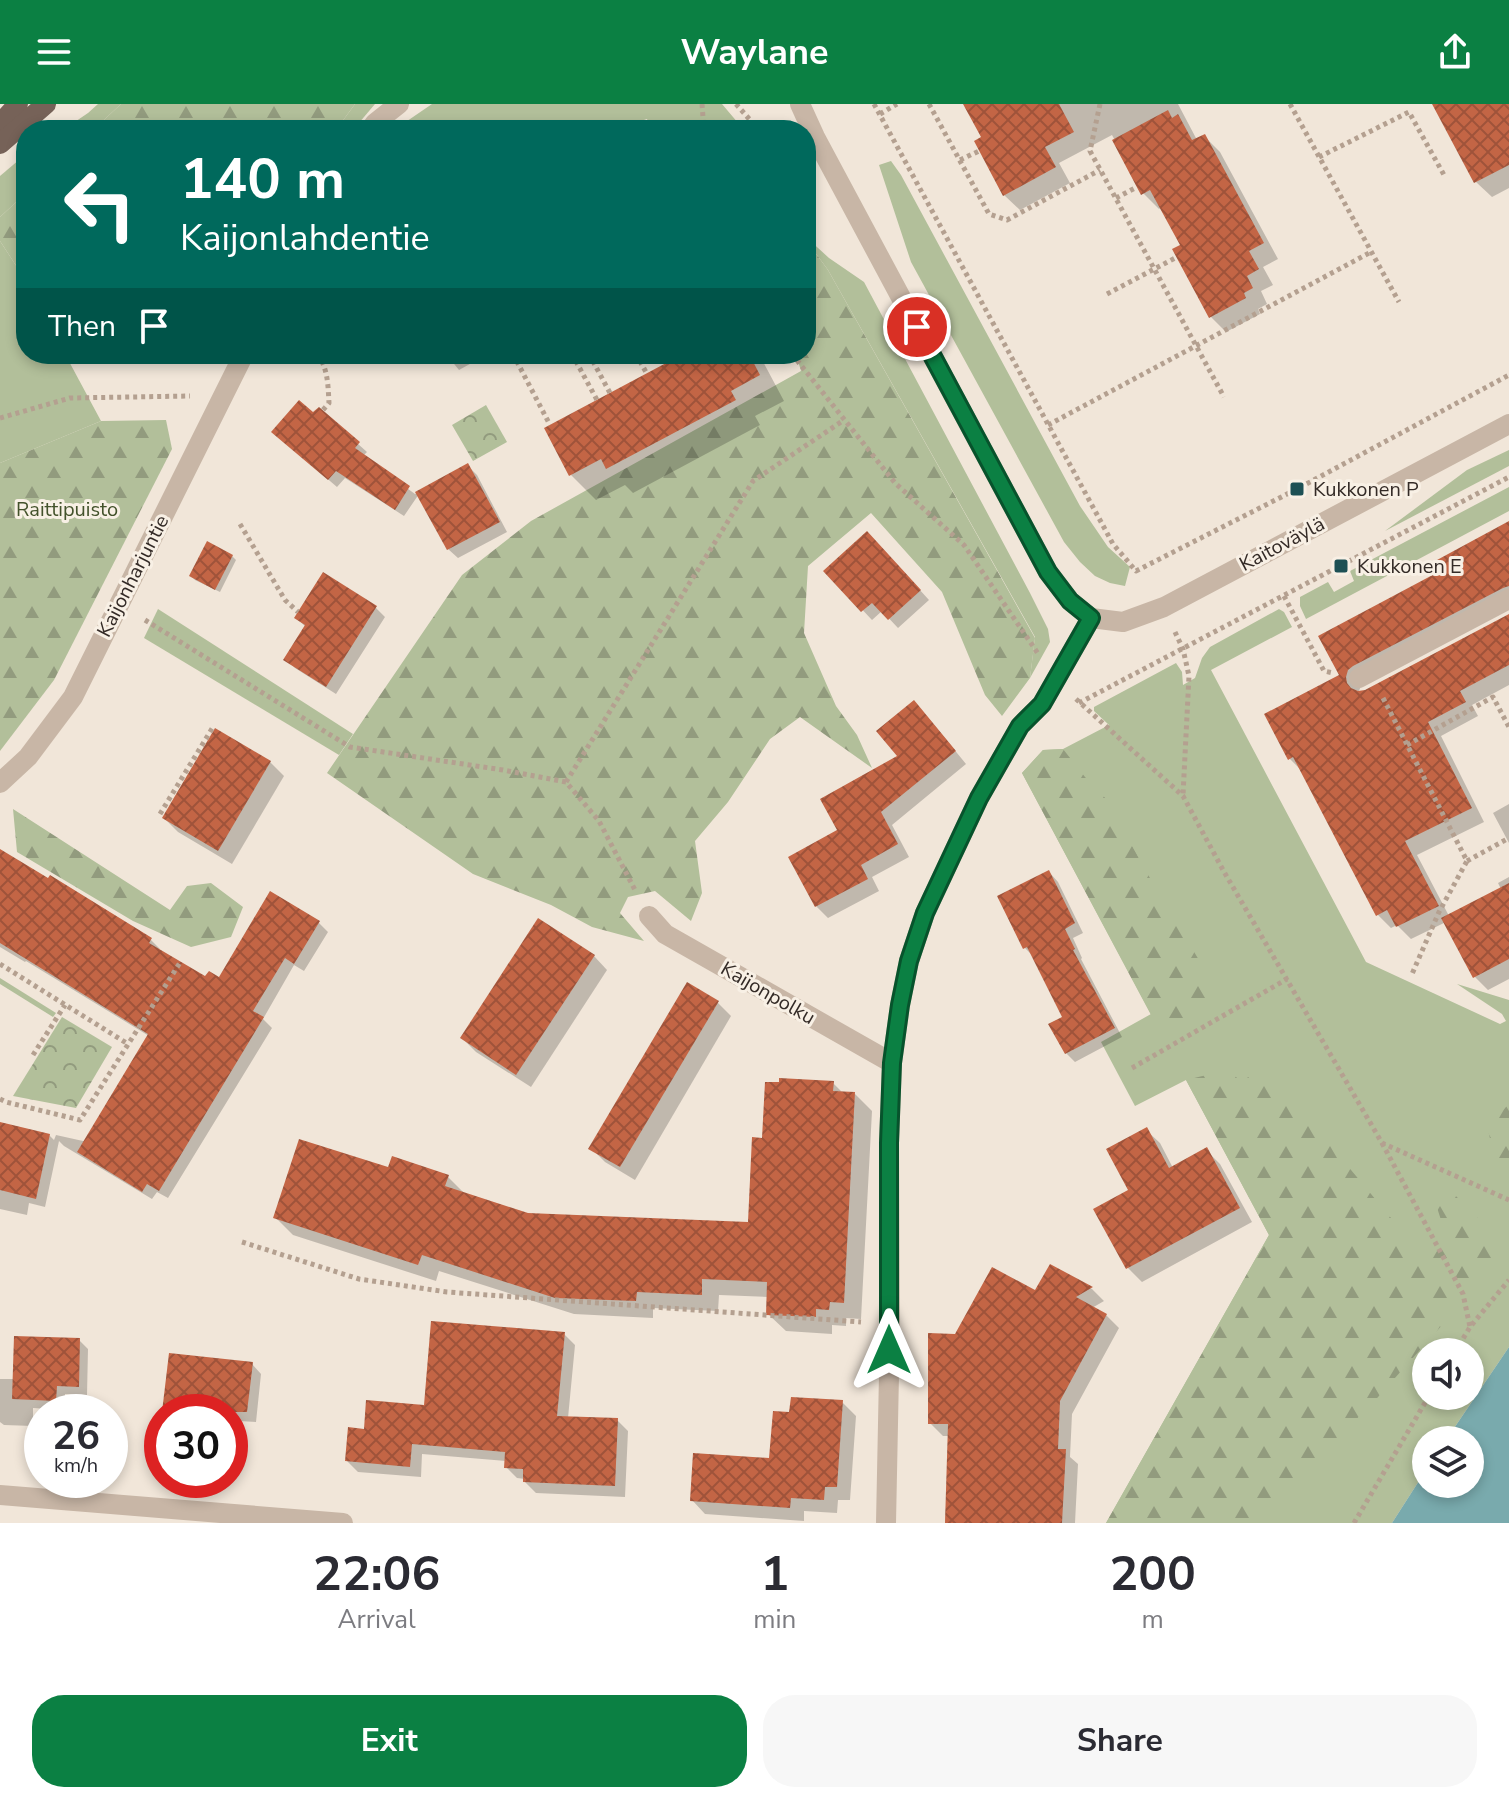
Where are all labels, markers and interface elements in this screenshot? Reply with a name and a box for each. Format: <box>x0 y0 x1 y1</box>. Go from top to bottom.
text: Waylane <box>680 28 829 77</box>
icon: menu <box>32 30 76 74</box>
icon: share <box>1433 30 1477 74</box>
text: 140 m <box>180 141 345 218</box>
icon: left <box>48 152 152 256</box>
text: Kaijonlahdentie <box>180 214 430 263</box>
pin <box>883 293 951 361</box>
icon: arrive <box>132 304 176 348</box>
icon: arrive <box>895 305 939 349</box>
text: Then <box>48 306 116 347</box>
place label: Kukkonen P <box>1313 476 1419 503</box>
marker: Kukkonen P <box>1288 480 1306 498</box>
park label: Raittipuisto <box>16 496 118 523</box>
street label: Kaijonharjuntie <box>91 510 175 642</box>
street label: Kaitoväylä <box>1235 510 1329 578</box>
place label: Kukkonen E <box>1357 553 1462 580</box>
marker: Kukkonen E <box>1332 557 1350 575</box>
street label: Kaijonpolku <box>716 955 820 1031</box>
position arrow <box>847 1308 931 1392</box>
map controls <box>1412 1338 1484 1498</box>
button: sound <box>1412 1338 1484 1410</box>
speed limit sign: 30 <box>144 1394 248 1498</box>
text: 26 <box>52 1409 100 1463</box>
button: layers <box>1412 1426 1484 1498</box>
text: km/h <box>54 1452 98 1479</box>
text: 22:06 <box>313 1541 440 1607</box>
text: 1 <box>760 1541 789 1607</box>
text: 200 <box>1109 1541 1196 1607</box>
text: Arrival <box>338 1602 416 1637</box>
text: min <box>753 1602 796 1637</box>
text: m <box>1142 1602 1164 1637</box>
button: Exit <box>32 1695 747 1787</box>
button: Share <box>763 1695 1477 1787</box>

